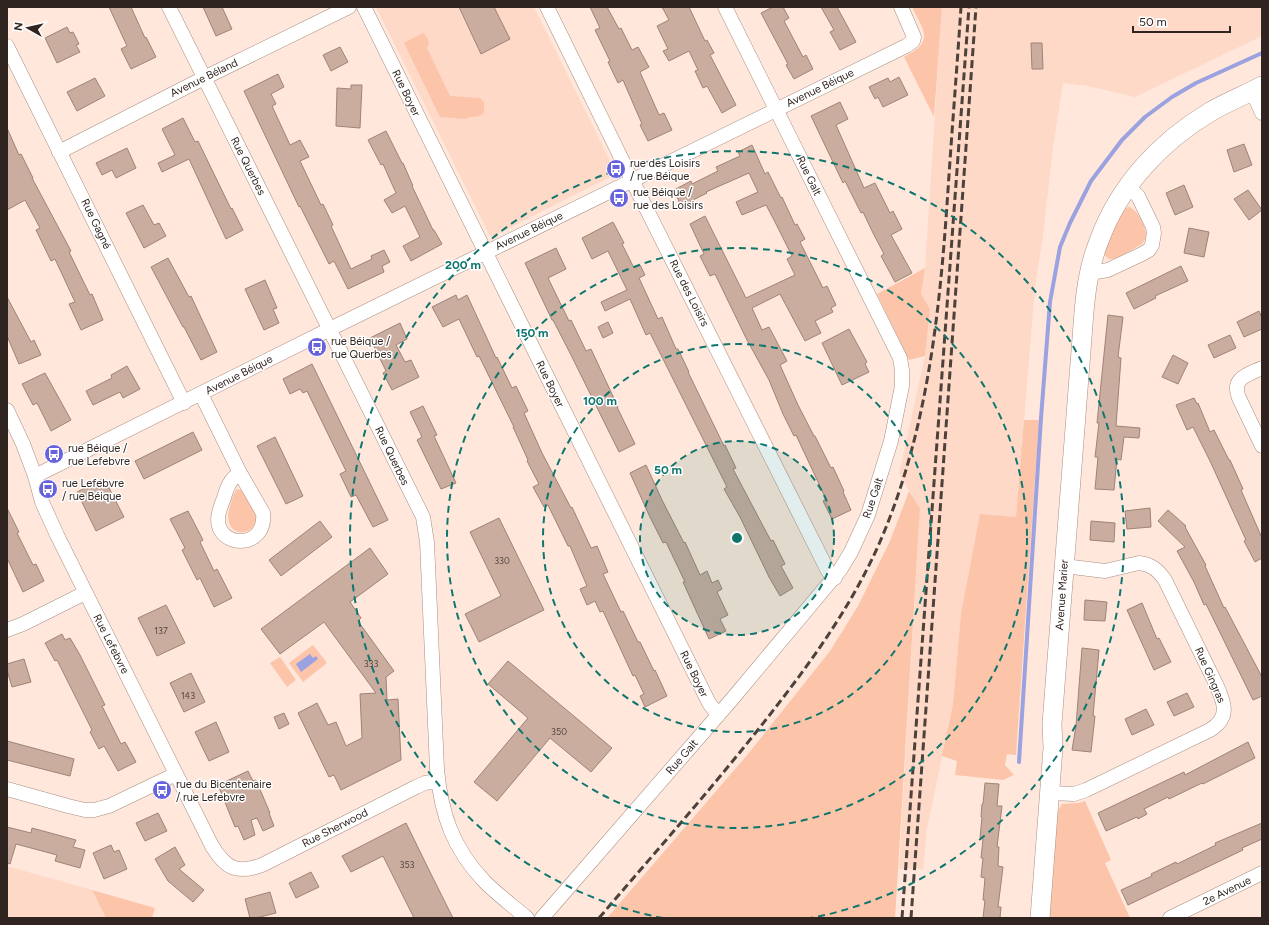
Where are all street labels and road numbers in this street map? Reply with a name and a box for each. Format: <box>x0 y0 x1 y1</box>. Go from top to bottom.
street label: Avenue Béland <box>168 56 240 100</box>
street label: Avenue Béique <box>784 66 856 110</box>
street label: Rue Boyer <box>389 68 423 119</box>
street label: Rue Querbes <box>228 135 268 197</box>
street label: Rue Galt <box>794 154 824 198</box>
street label: Rue Gagné <box>78 197 114 251</box>
street label: Avenue Béique <box>493 209 565 253</box>
street label: Rue des Loisirs <box>667 257 711 329</box>
street label: Avenue Béique <box>203 352 275 398</box>
street label: Rue Boyer <box>533 359 567 410</box>
street label: Rue Querbes <box>372 424 412 488</box>
street label: Rue Galt <box>860 476 886 520</box>
street label: Avenue Marier <box>1053 559 1071 631</box>
street label: Rue Lefebvre <box>90 612 132 676</box>
street label: Rue Gingras <box>1192 645 1228 705</box>
street label: Rue Boyer <box>677 649 711 700</box>
street label: Rue Galt <box>663 737 701 777</box>
street label: Rue Sherwood <box>300 806 370 850</box>
street label: 2e Avenue <box>1201 874 1253 908</box>

